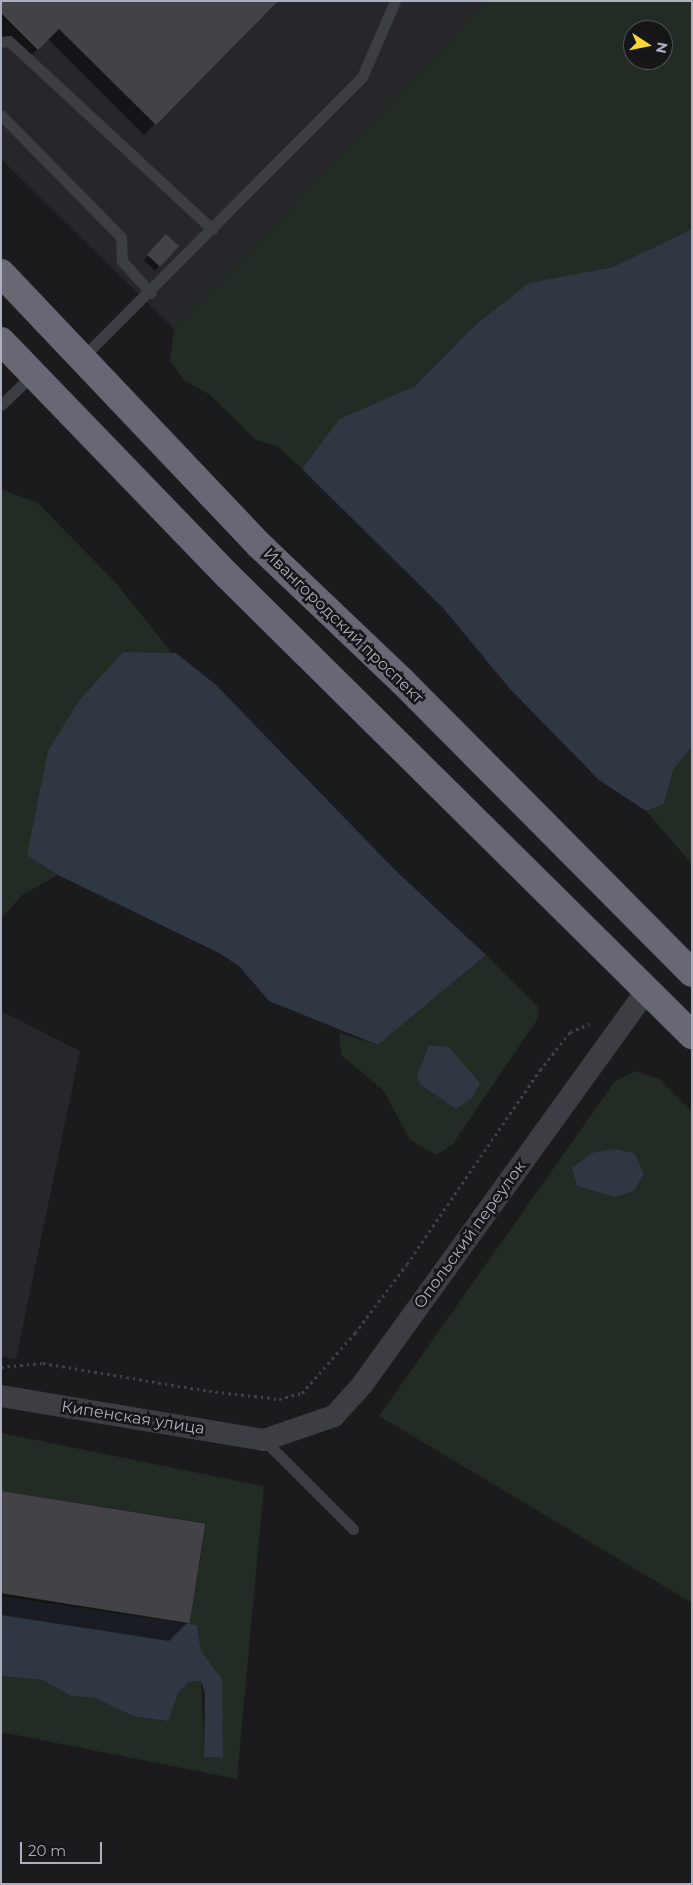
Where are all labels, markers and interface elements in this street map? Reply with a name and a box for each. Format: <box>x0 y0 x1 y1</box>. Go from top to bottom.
north arrow <box>623 20 673 70</box>
text: N <box>652 40 672 55</box>
street label: Ивангородский проспект <box>259 544 427 708</box>
street label: Опольский переулок <box>410 1157 530 1313</box>
street label: Кипенская улица <box>60 1397 206 1439</box>
scale bar <box>22 1832 105 1864</box>
text: 20 m <box>28 1841 66 1860</box>

